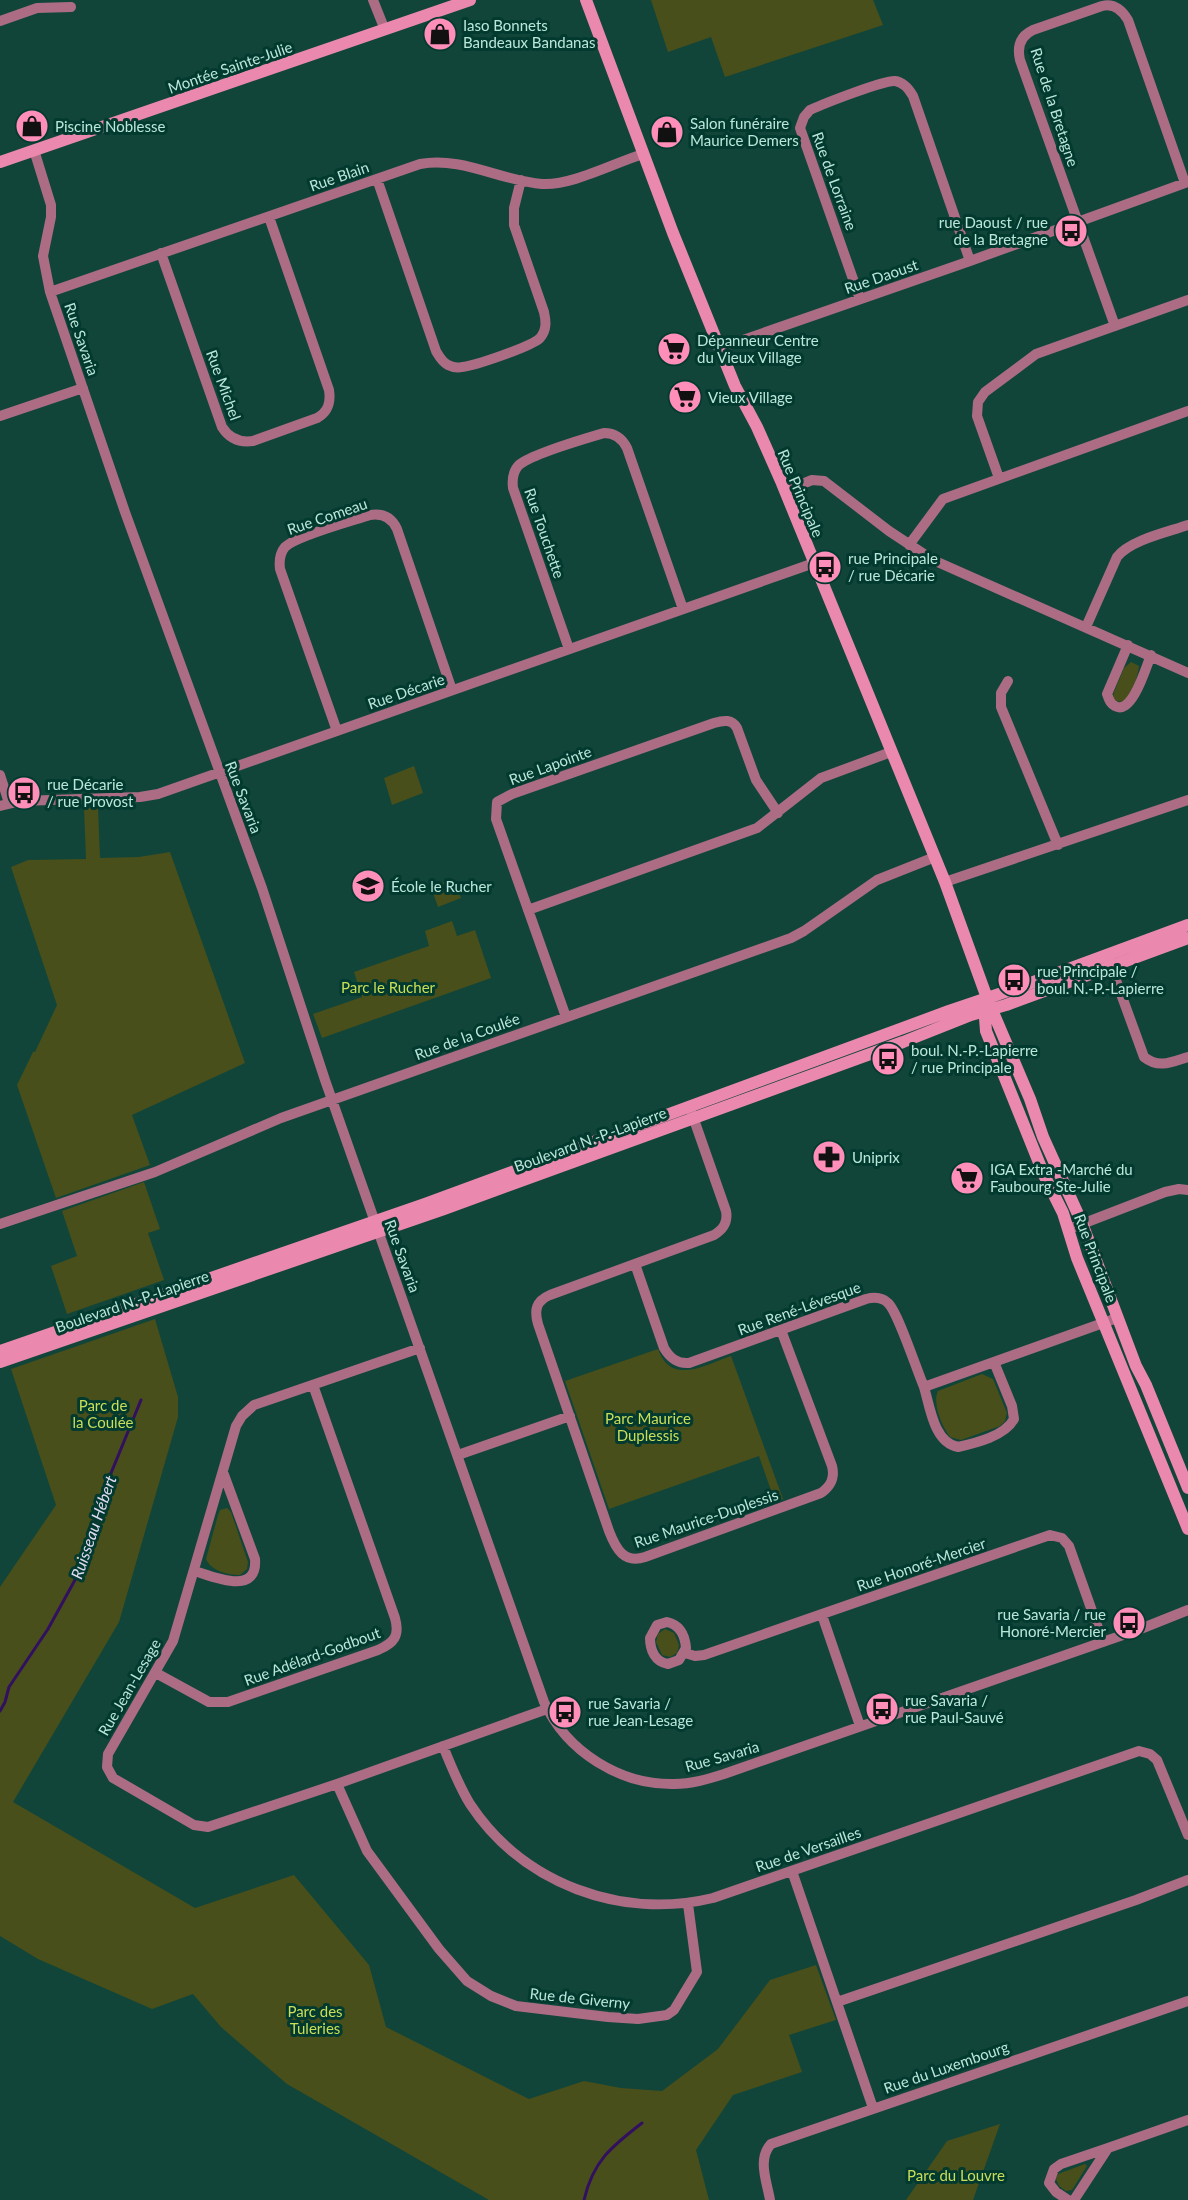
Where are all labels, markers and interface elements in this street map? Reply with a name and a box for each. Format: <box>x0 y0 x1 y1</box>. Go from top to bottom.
shop icon: Iaso Bonnets Bandeaux Bandanas <box>422 16 458 52</box>
place label: Iaso Bonnets Bandeaux Bandanas <box>463 16 595 51</box>
street label: Montée Sainte-Julie <box>165 37 295 97</box>
street label: Rue de la Bretagne <box>1027 45 1083 169</box>
shop icon: Piscine Noblesse <box>14 108 50 144</box>
shop icon: Salon funéraire Maurice Demers <box>649 114 685 150</box>
place label: Salon funéraire Maurice Demers <box>690 114 799 149</box>
place label: Piscine Noblesse <box>55 117 166 135</box>
street label: Rue de Lorraine <box>809 129 861 233</box>
street label: Rue Blain <box>307 157 371 195</box>
place label: rue Daoust / rue de la Bretagne <box>939 213 1048 248</box>
bus stop icon: rue Daoust / rue de la Bretagne <box>1053 213 1089 249</box>
street label: Rue Daoust <box>842 255 921 297</box>
street label: Rue Savaria <box>61 300 103 378</box>
supermarket icon: Dépanneur Centre du Vieux Village <box>656 331 692 367</box>
place label: Dépanneur Centre du Vieux Village <box>697 331 819 366</box>
street label: Rue Michel <box>203 347 245 423</box>
supermarket icon: Vieux Village <box>667 379 703 415</box>
place label: Vieux Village <box>708 388 793 406</box>
street label: Rue Principale <box>774 446 828 540</box>
street label: Rue Touchette <box>521 486 569 581</box>
street label: Rue Comeau <box>285 494 369 538</box>
bus stop icon: rue Principale / rue Décarie <box>807 549 843 585</box>
place label: rue Principale / rue Décarie <box>848 549 938 584</box>
street label: Rue Décarie <box>365 669 447 713</box>
street label: Rue Lapointe <box>506 742 594 788</box>
street label: Rue Savaria <box>222 758 266 836</box>
bus stop icon: rue Décarie / rue Provost <box>6 775 42 811</box>
place label: rue Décarie / rue Provost <box>47 775 134 810</box>
school or university icon: École le Rucher <box>350 868 386 904</box>
place label: École le Rucher <box>391 877 492 895</box>
bus stop icon: rue Principale / boul. N.-P.-Lapierre <box>996 962 1032 998</box>
place label: rue Principale / boul. N.-P.-Lapierre <box>1037 962 1164 997</box>
park label: Parc le Rucher <box>341 978 436 996</box>
street label: Rue de la Coulée <box>412 1009 522 1063</box>
bus stop icon: boul. N.-P.-Lapierre / rue Principale <box>870 1041 906 1077</box>
place label: boul. N.-P.-Lapierre / rue Principale <box>911 1041 1038 1076</box>
street label: Boulevard N.-P.-Lapierre <box>511 1103 669 1175</box>
pharmacy icon: Uniprix <box>811 1139 847 1175</box>
place label: Uniprix <box>852 1148 900 1166</box>
supermarket icon: IGA Extra -Marché du Faubourg Ste-Julie <box>949 1160 985 1196</box>
place label: IGA Extra -Marché du Faubourg Ste-Julie <box>990 1160 1133 1195</box>
street label: Rue Principale <box>1071 1211 1121 1305</box>
street label: Rue Savaria <box>382 1217 424 1295</box>
street label: Boulevard N.-P.-Lapierre <box>53 1266 211 1336</box>
street label: Rue René-Lévesque <box>735 1277 863 1339</box>
park label: Parc de la Coulée <box>73 1396 134 1431</box>
park label: Parc Maurice Duplessis <box>605 1409 691 1444</box>
water label: Ruisseau Hébert <box>66 1473 120 1581</box>
street label: Rue Maurice-Duplessis <box>632 1485 780 1551</box>
street label: Rue Honoré-Mercier <box>854 1533 988 1595</box>
place label: rue Savaria / rue Honoré-Mercier <box>997 1605 1107 1640</box>
bus stop icon: rue Savaria / rue Honoré-Mercier <box>1111 1605 1147 1641</box>
street label: Rue Adélard-Godbout <box>241 1623 383 1689</box>
street label: Rue Jean-Lesage <box>94 1635 164 1739</box>
bus stop icon: rue Savaria / rue Paul-Sauvé <box>864 1691 900 1727</box>
place label: rue Savaria / rue Paul-Sauvé <box>905 1691 1004 1726</box>
bus stop icon: rue Savaria / rue Jean-Lesage <box>547 1694 583 1730</box>
place label: rue Savaria / rue Jean-Lesage <box>588 1694 693 1729</box>
street label: Rue Savaria <box>683 1737 761 1775</box>
street label: Rue de Versailles <box>753 1823 863 1875</box>
street label: Rue de Giverny <box>529 1984 631 2012</box>
park label: Parc des Tuleries <box>287 2002 343 2037</box>
street label: Rue du Luxembourg <box>881 2037 1011 2097</box>
park label: Parc du Louvre <box>907 2166 1005 2184</box>

